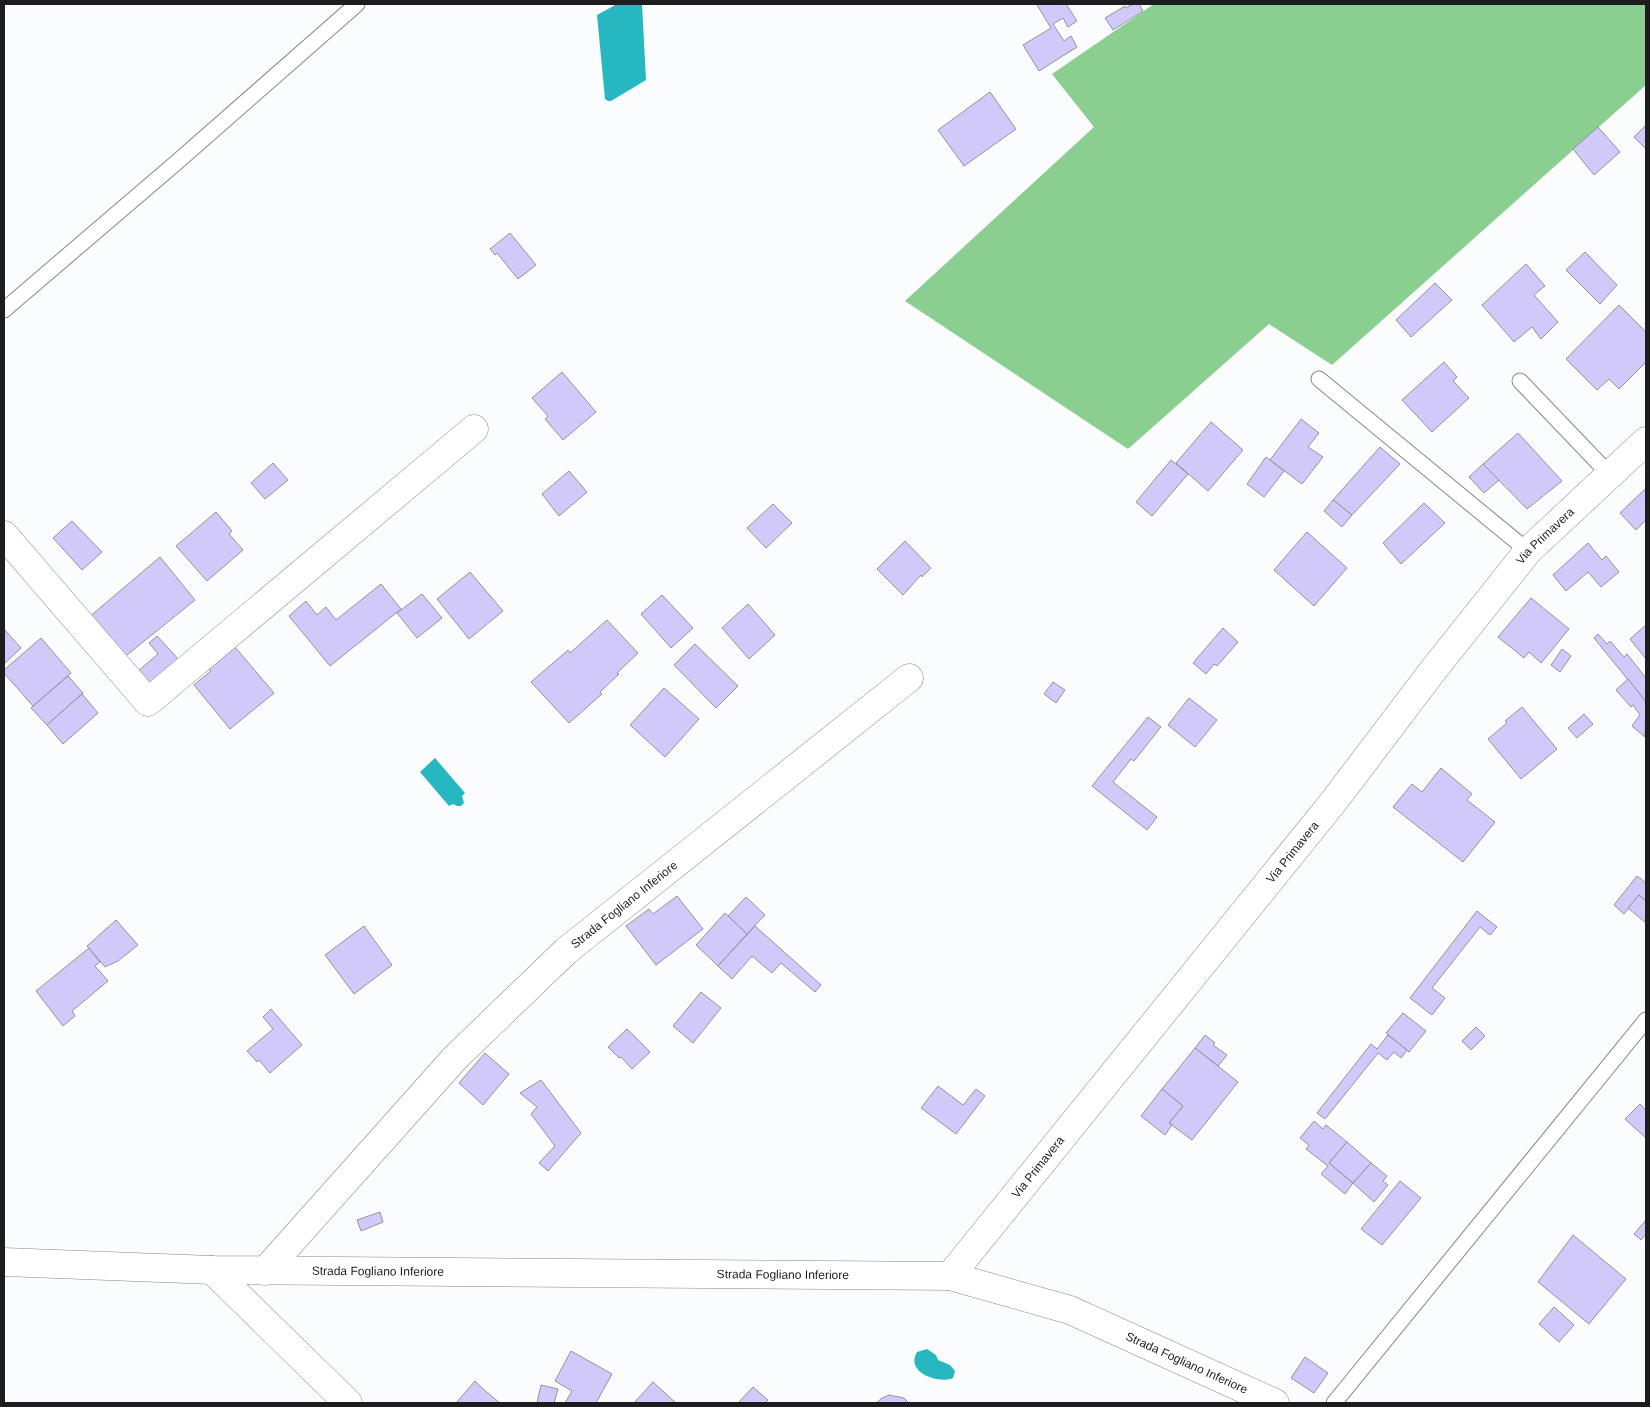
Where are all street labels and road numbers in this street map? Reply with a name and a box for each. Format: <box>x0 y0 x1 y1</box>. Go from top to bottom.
street label: Via Primavera <box>1513 505 1577 567</box>
street label: Via Primavera <box>1264 818 1322 886</box>
street label: Strada Fogliano Inferiore <box>568 858 681 951</box>
street label: Via Primavera <box>1009 1133 1067 1201</box>
street label: Strada Fogliano Inferiore <box>312 1264 444 1279</box>
street label: Strada Fogliano Inferiore <box>717 1267 849 1282</box>
street label: Strada Fogliano Inferiore <box>1124 1329 1250 1397</box>

